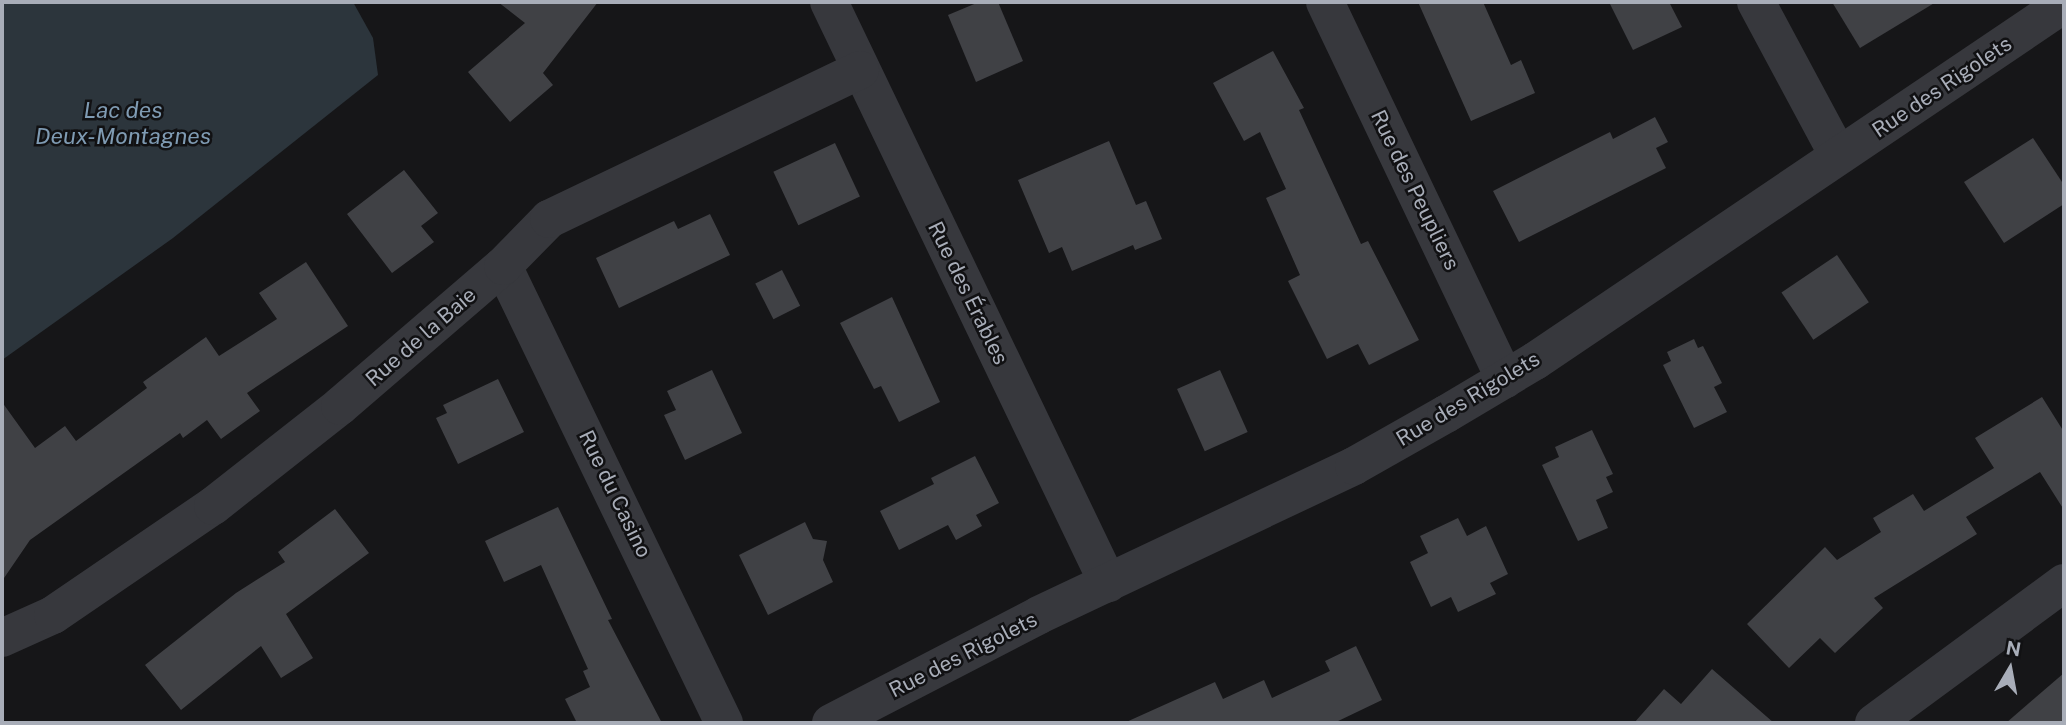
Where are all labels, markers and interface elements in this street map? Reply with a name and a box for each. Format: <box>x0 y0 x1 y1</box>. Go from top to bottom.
street label: Rue des Rigolets <box>1867 31 2017 143</box>
water label: Lac des Deux-Montagnes <box>35 96 211 150</box>
street label: Rue des Peupliers <box>1365 106 1465 274</box>
street label: Rue des Érables <box>922 217 1014 369</box>
street label: Rue de la Baie <box>360 282 482 392</box>
street label: Rue des Rigolets <box>1392 346 1544 452</box>
street label: Rue du Casino <box>573 426 657 562</box>
street label: Rue des Rigolets <box>885 607 1041 703</box>
north arrow <box>1975 634 2045 704</box>
text: N <box>2004 636 2023 660</box>

